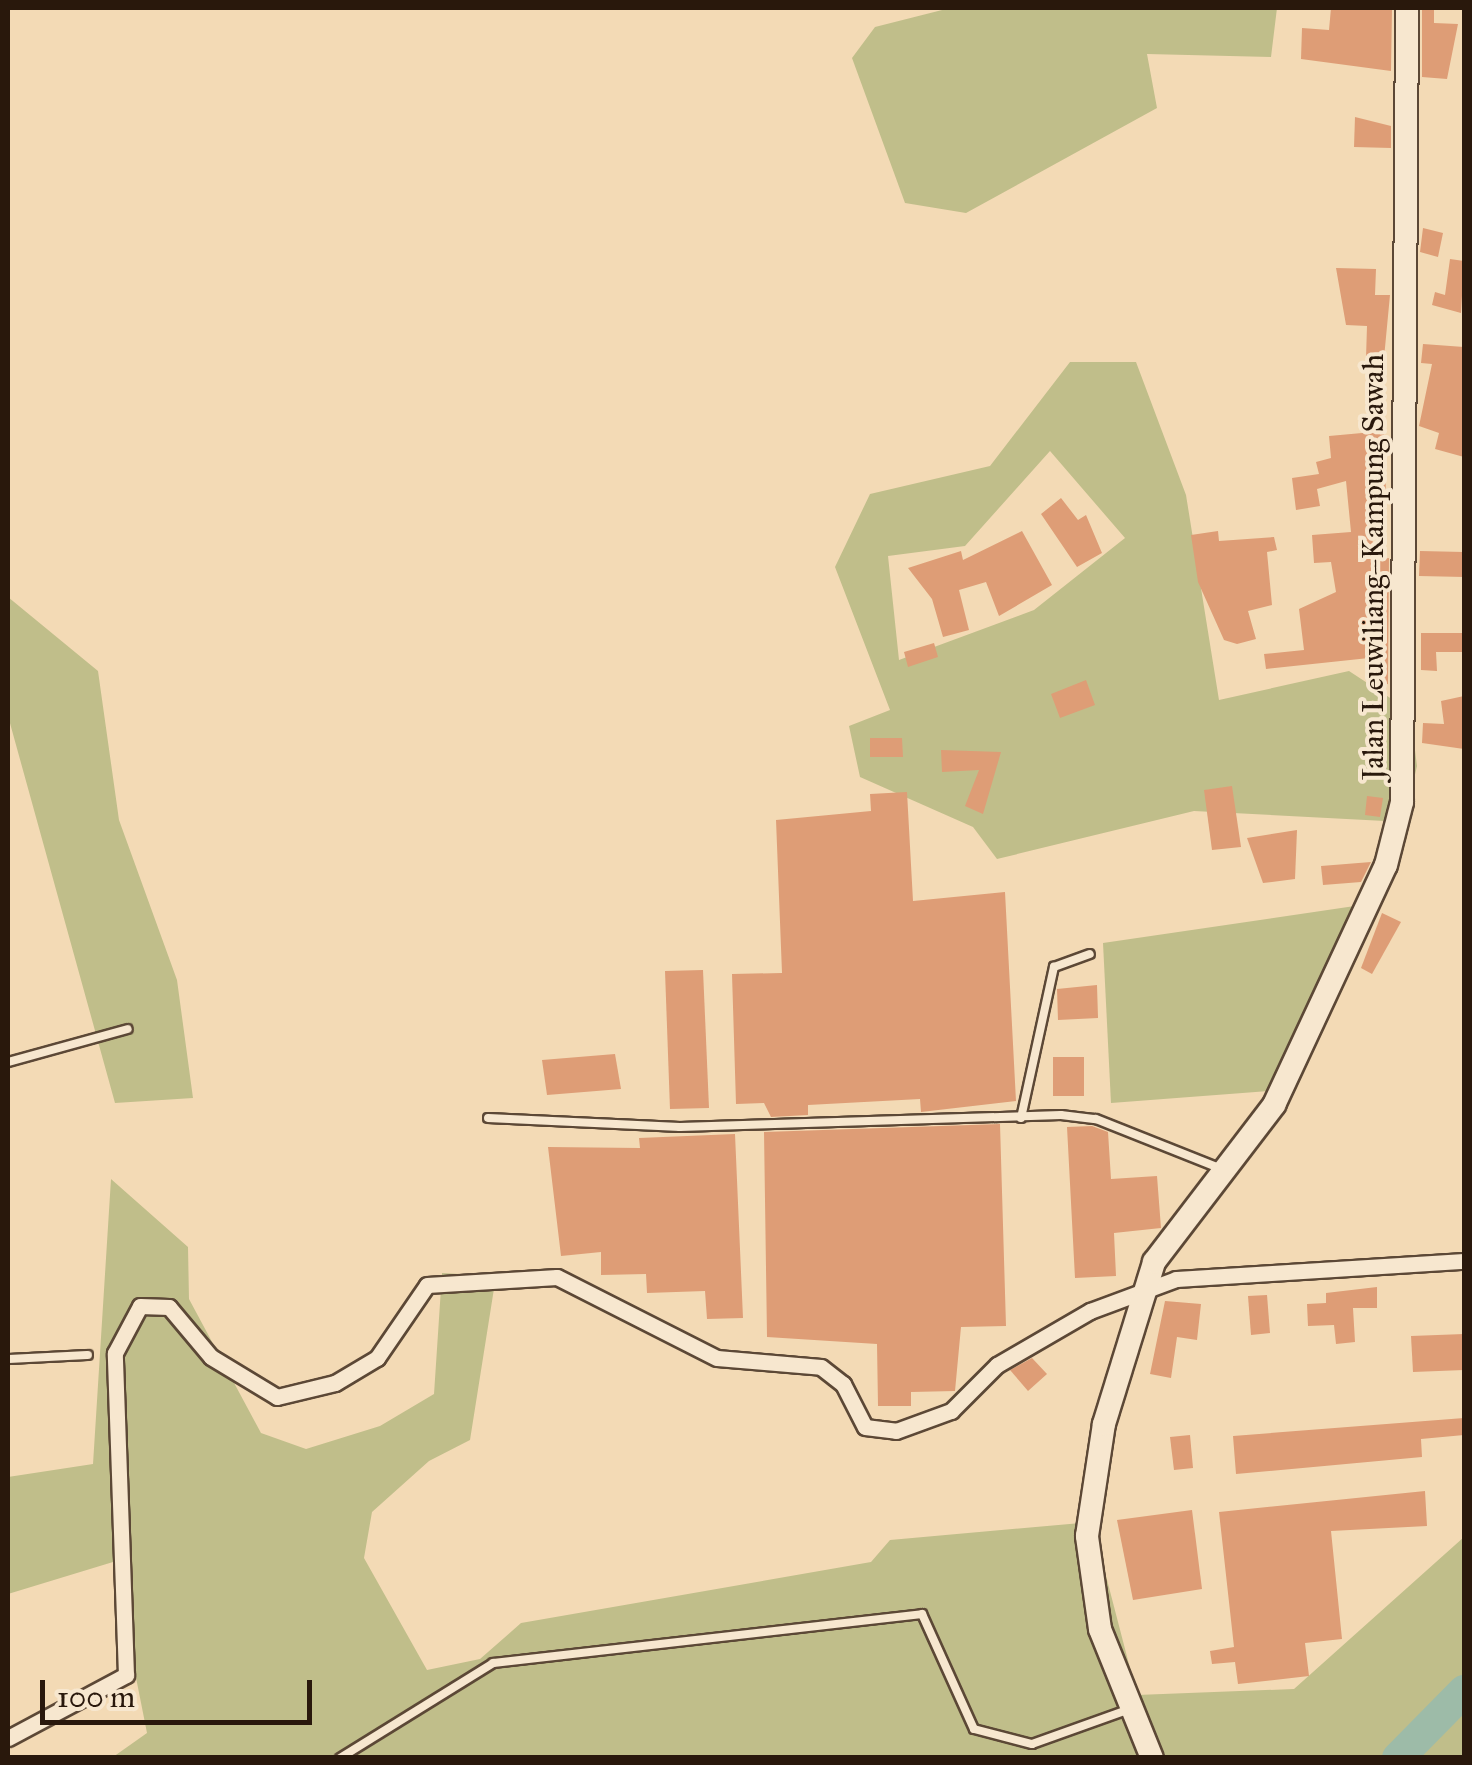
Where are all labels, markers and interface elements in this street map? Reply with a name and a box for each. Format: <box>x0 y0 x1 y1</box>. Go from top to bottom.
street label: Jalan Leuwiliang–Kampung Sawah <box>1355 354 1391 780</box>
scale bar <box>45 1660 318 1722</box>
text: 100 m <box>57 1679 135 1715</box>

